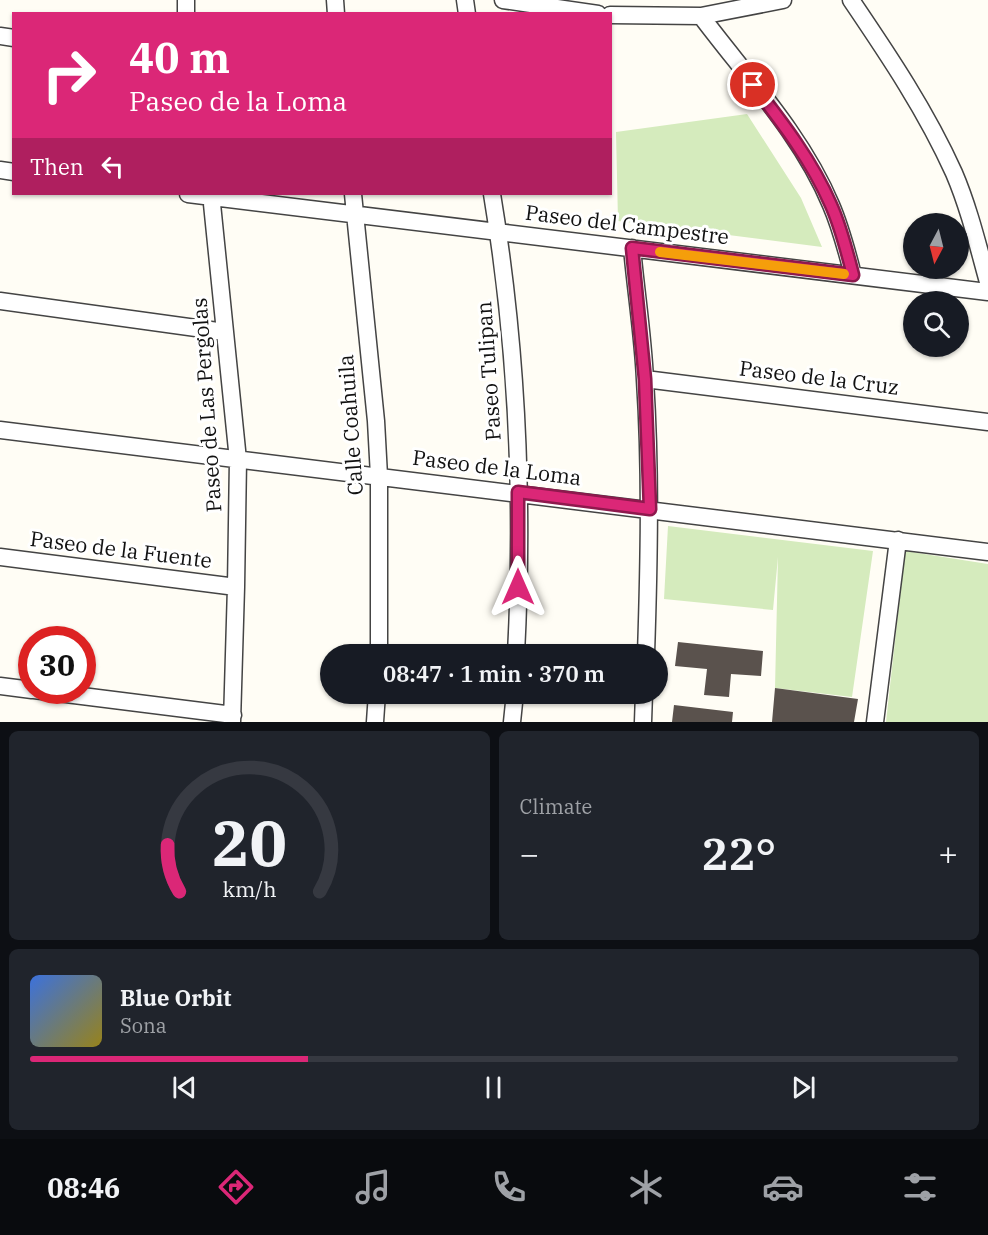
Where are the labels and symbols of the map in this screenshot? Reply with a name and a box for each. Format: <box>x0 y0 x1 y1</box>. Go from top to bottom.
pin <box>727 59 778 110</box>
street label: Paseo del Campestre <box>524 198 731 250</box>
north arrow <box>903 213 969 279</box>
street label: Paseo de Las Pergolas <box>185 297 227 513</box>
street label: Paseo Tulipan <box>469 300 507 442</box>
street label: Paseo de la Cruz <box>738 353 901 401</box>
street label: Calle Coahuila <box>331 354 369 496</box>
street label: Paseo de la Loma <box>411 443 583 491</box>
street label: Paseo de la Fuente <box>29 524 214 574</box>
position arrow <box>486 555 550 619</box>
speed limit sign: 30 <box>18 626 96 704</box>

